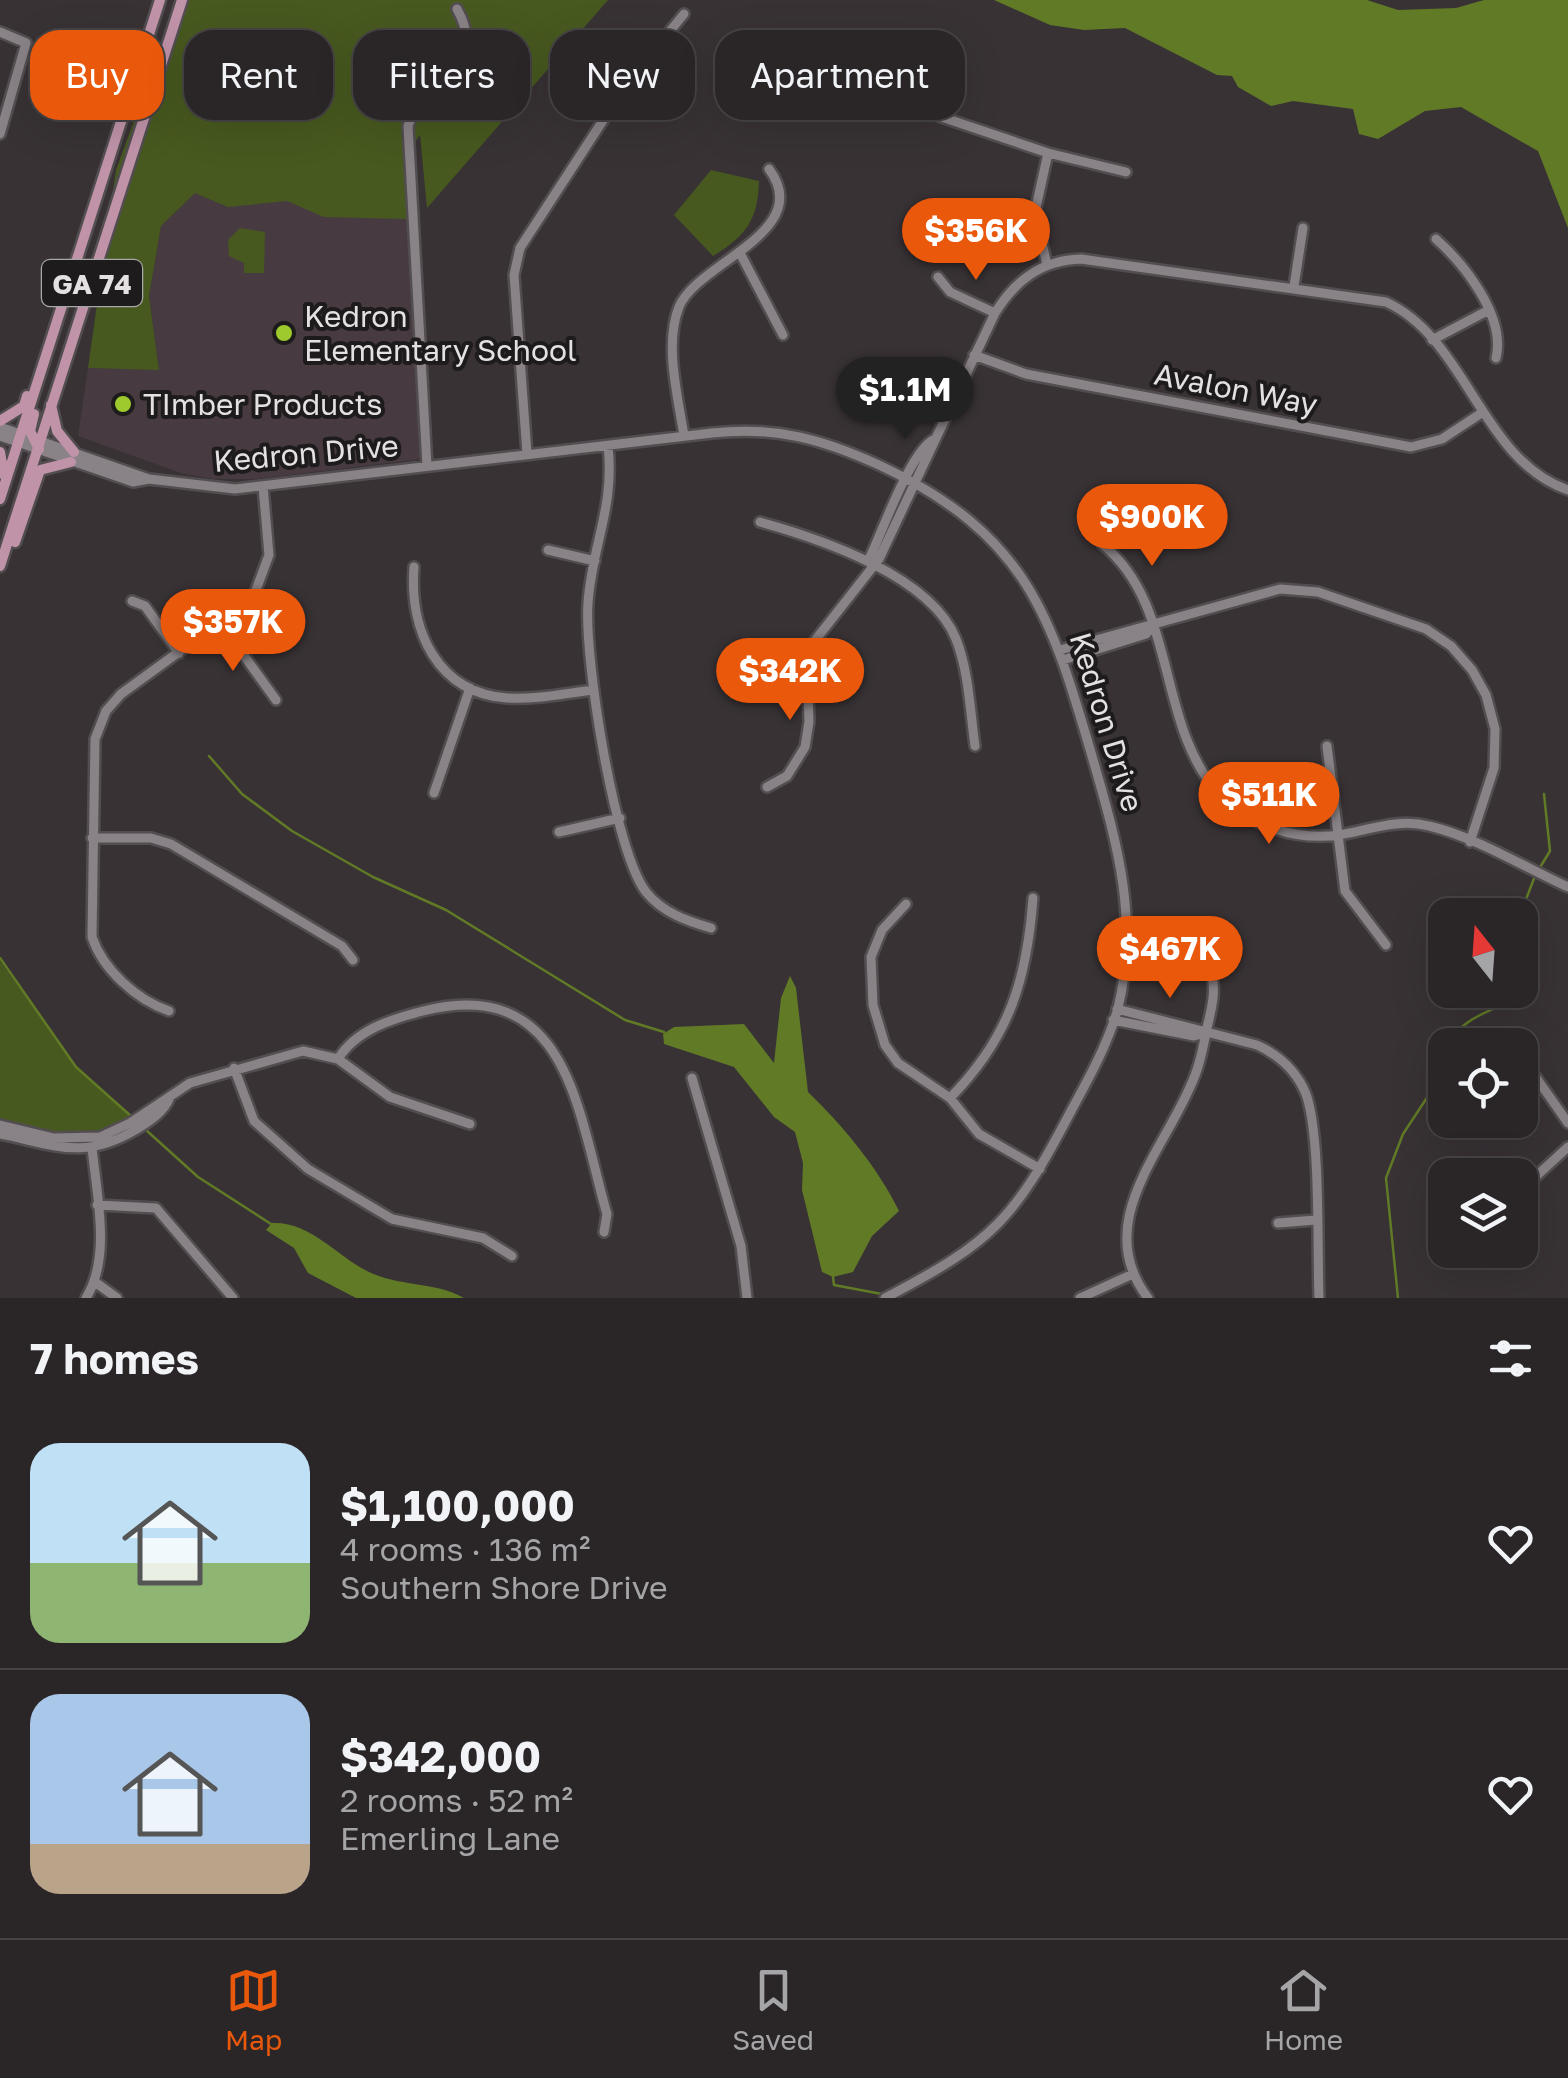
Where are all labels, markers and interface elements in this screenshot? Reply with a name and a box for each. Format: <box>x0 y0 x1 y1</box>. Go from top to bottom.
chip: Buy <box>30 30 164 120</box>
chip: Rent <box>184 30 333 120</box>
chip: Filters <box>353 30 530 120</box>
chip: New <box>550 30 695 120</box>
chip: Apartment <box>715 30 965 120</box>
pin: $356K <box>906 198 1046 283</box>
text: $356K <box>924 211 1028 249</box>
road number: GA 74 <box>42 260 142 306</box>
place label: Kedron Elementary School <box>304 298 577 368</box>
marker: Kedron Elementary School <box>273 322 295 344</box>
street label: Avalon Way <box>1152 356 1321 422</box>
pin: $1.1M <box>835 357 975 442</box>
text: $1.1M <box>858 370 952 408</box>
place label: TImber Products <box>143 386 383 422</box>
marker: TImber Products <box>112 393 134 415</box>
street label: Kedron Drive <box>212 427 400 479</box>
pin: $900K <box>1082 484 1222 569</box>
text: $900K <box>1099 497 1205 535</box>
pin: $357K <box>163 589 303 674</box>
text: $357K <box>182 602 284 640</box>
street label: Kedron Drive <box>1063 628 1151 816</box>
pin: $342K <box>720 638 860 723</box>
text: $342K <box>738 651 842 689</box>
pin: $511K <box>1199 762 1339 847</box>
text: $511K <box>1220 775 1318 813</box>
north arrow <box>1428 898 1538 1008</box>
map controls <box>1428 898 1538 1268</box>
pin: $467K <box>1100 916 1240 1001</box>
text: $467K <box>1119 929 1221 967</box>
button: locate <box>1428 1028 1538 1138</box>
button: layers <box>1428 1158 1538 1268</box>
icon: filters <box>1483 1331 1538 1386</box>
text: 7 homes <box>30 1333 199 1383</box>
text: $1,100,000 <box>340 1480 575 1530</box>
icon: home <box>110 1483 230 1603</box>
icon: heart <box>1483 1516 1538 1571</box>
text: 4 rooms · 136 m² <box>340 1530 590 1568</box>
text: Southern Shore Drive <box>340 1568 668 1606</box>
text: $342,000 <box>340 1731 541 1781</box>
icon: home <box>110 1734 230 1854</box>
icon: heart <box>1483 1767 1538 1822</box>
text: 2 rooms · 52 m² <box>340 1781 573 1819</box>
text: Emerling Lane <box>340 1819 560 1857</box>
tab: Map <box>225 1963 282 2056</box>
tab: Saved <box>732 1963 814 2056</box>
tab: Home <box>1264 1963 1343 2056</box>

